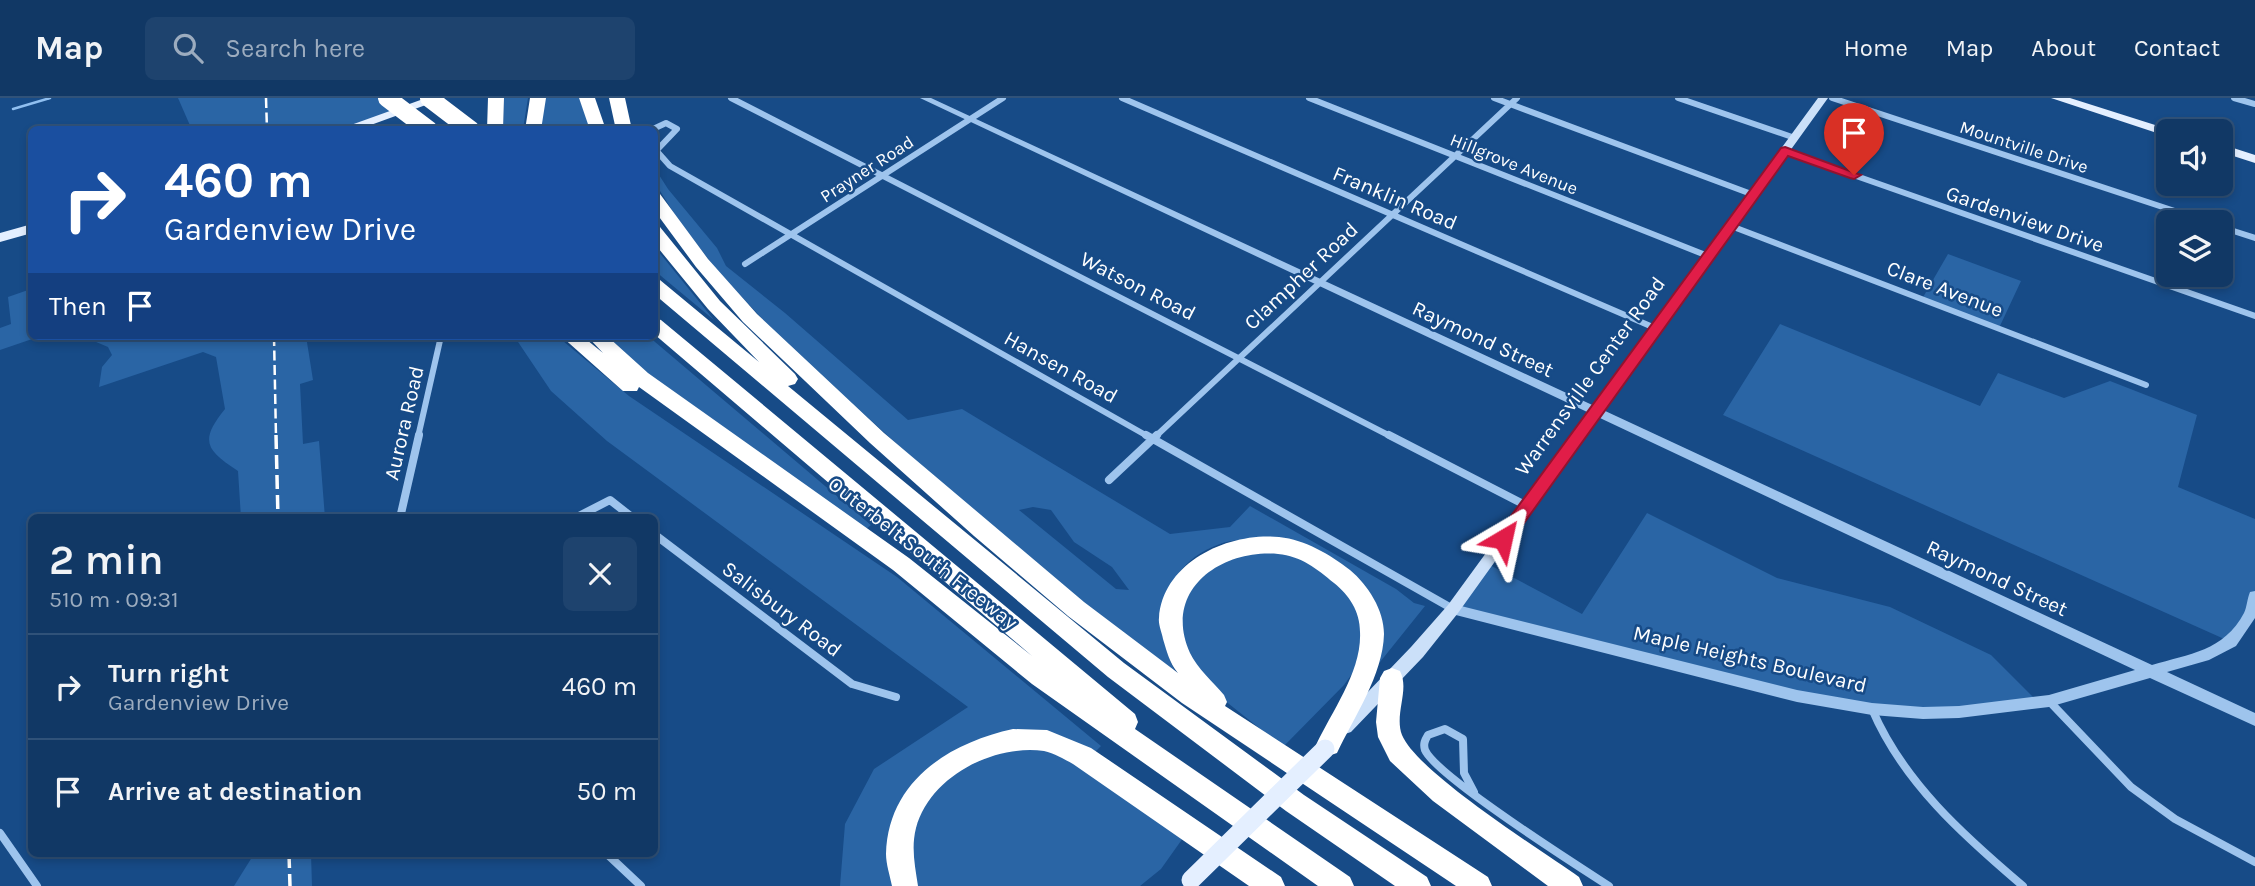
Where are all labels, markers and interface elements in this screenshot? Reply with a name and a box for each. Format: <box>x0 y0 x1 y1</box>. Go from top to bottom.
search box <box>145 17 635 80</box>
text: Map <box>35 29 103 67</box>
icon: search <box>169 29 207 67</box>
text: Search here <box>225 33 365 64</box>
text: Home <box>1844 34 1908 62</box>
text: Map <box>1946 34 1993 62</box>
text: About <box>2031 34 2096 62</box>
text: Contact <box>2134 34 2220 62</box>
pin <box>1824 103 1884 175</box>
icon: arrive <box>1835 114 1873 152</box>
street label: Mountville Drive <box>1957 116 2091 178</box>
map controls <box>2156 119 2233 287</box>
button: sound <box>2156 119 2233 196</box>
street label: Hillgrove Avenue <box>1447 128 1581 200</box>
street label: Prayner Road <box>816 131 918 207</box>
text: 460 m <box>164 152 313 209</box>
icon: right <box>49 154 140 245</box>
street label: Franklin Road <box>1329 161 1461 235</box>
street label: Gardenview Drive <box>1943 181 2107 257</box>
button: layers <box>2156 210 2233 287</box>
text: Gardenview Drive <box>164 211 416 248</box>
street label: Clampher Road <box>1239 217 1363 335</box>
street label: Watson Road <box>1076 247 1200 325</box>
street label: Clare Avenue <box>1883 256 2007 322</box>
street label: Warrensville Center Road <box>1510 272 1670 480</box>
icon: arrive <box>121 287 159 325</box>
text: Then <box>49 291 107 322</box>
street label: Raymond Street <box>1409 296 1558 382</box>
street label: Hansen Road <box>1000 326 1122 408</box>
street label: Aurora Road <box>379 364 429 482</box>
street label: Outerbelt South Freeway <box>824 472 1023 635</box>
position arrow <box>1466 502 1540 576</box>
text: 2 min <box>49 535 164 585</box>
street label: Raymond Street <box>1923 535 2072 621</box>
button: close <box>563 537 637 611</box>
street label: Salisbury Road <box>718 556 846 662</box>
text: 510 m · 09:31 <box>49 586 179 613</box>
street label: Maple Heights Boulevard <box>1631 620 1869 698</box>
text: Turn right <box>108 658 229 689</box>
icon: right <box>49 668 87 706</box>
text: 460 m <box>562 671 637 702</box>
text: Gardenview Drive <box>108 689 289 716</box>
icon: arrive <box>49 773 87 811</box>
text: Arrive at destination <box>108 776 362 807</box>
text: 50 m <box>576 776 637 807</box>

